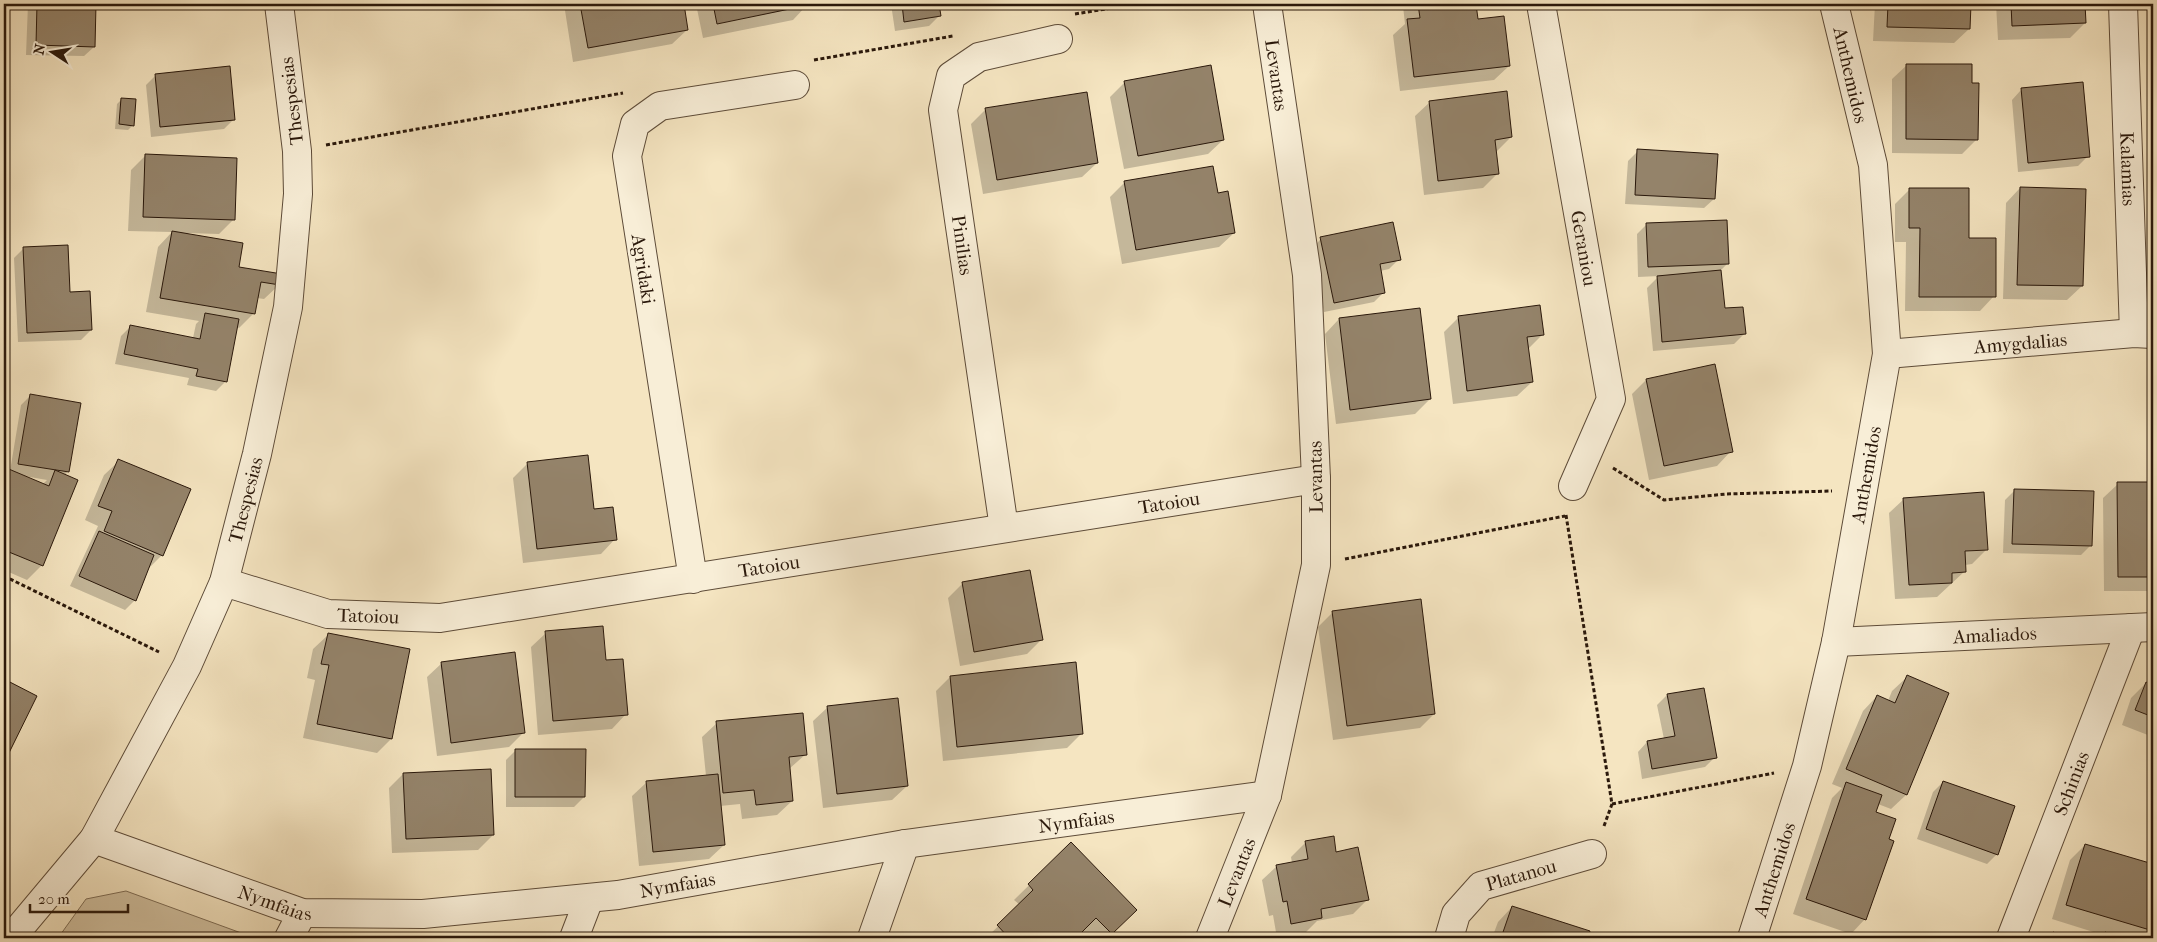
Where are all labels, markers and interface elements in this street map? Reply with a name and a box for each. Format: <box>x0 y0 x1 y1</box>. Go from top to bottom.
street label: Anthemidos <box>1828 24 1872 126</box>
north arrow <box>28 28 78 78</box>
street label: Levantas <box>1260 38 1292 112</box>
text: N <box>30 42 49 56</box>
street label: Thespesias <box>276 56 308 146</box>
street label: Kalamias <box>2115 132 2140 206</box>
street label: Geraniou <box>1566 209 1601 288</box>
street label: Pinilias <box>947 214 977 277</box>
street label: Agridaki <box>626 232 659 306</box>
street label: Amygdalias <box>1972 329 2068 359</box>
street label: Anthemidos <box>1847 424 1886 526</box>
street label: Levantas <box>1304 441 1328 513</box>
street label: Thespesias <box>224 455 268 546</box>
street label: Tatoiou <box>1137 488 1202 519</box>
street label: Tatoiou <box>737 551 802 583</box>
street label: Tatoiou <box>337 604 400 629</box>
street label: Amaliados <box>1952 623 2037 648</box>
street label: Schinias <box>2050 748 2094 819</box>
street label: Nymfaias <box>1037 806 1116 838</box>
street label: Anthemidos <box>1749 820 1800 921</box>
street label: Levantas <box>1214 835 1261 910</box>
street label: Platanou <box>1483 855 1559 896</box>
street label: Nymfaias <box>638 868 717 903</box>
street label: Nymfaias <box>235 881 311 925</box>
scale bar <box>30 882 128 914</box>
text: 20 m <box>38 890 70 908</box>

